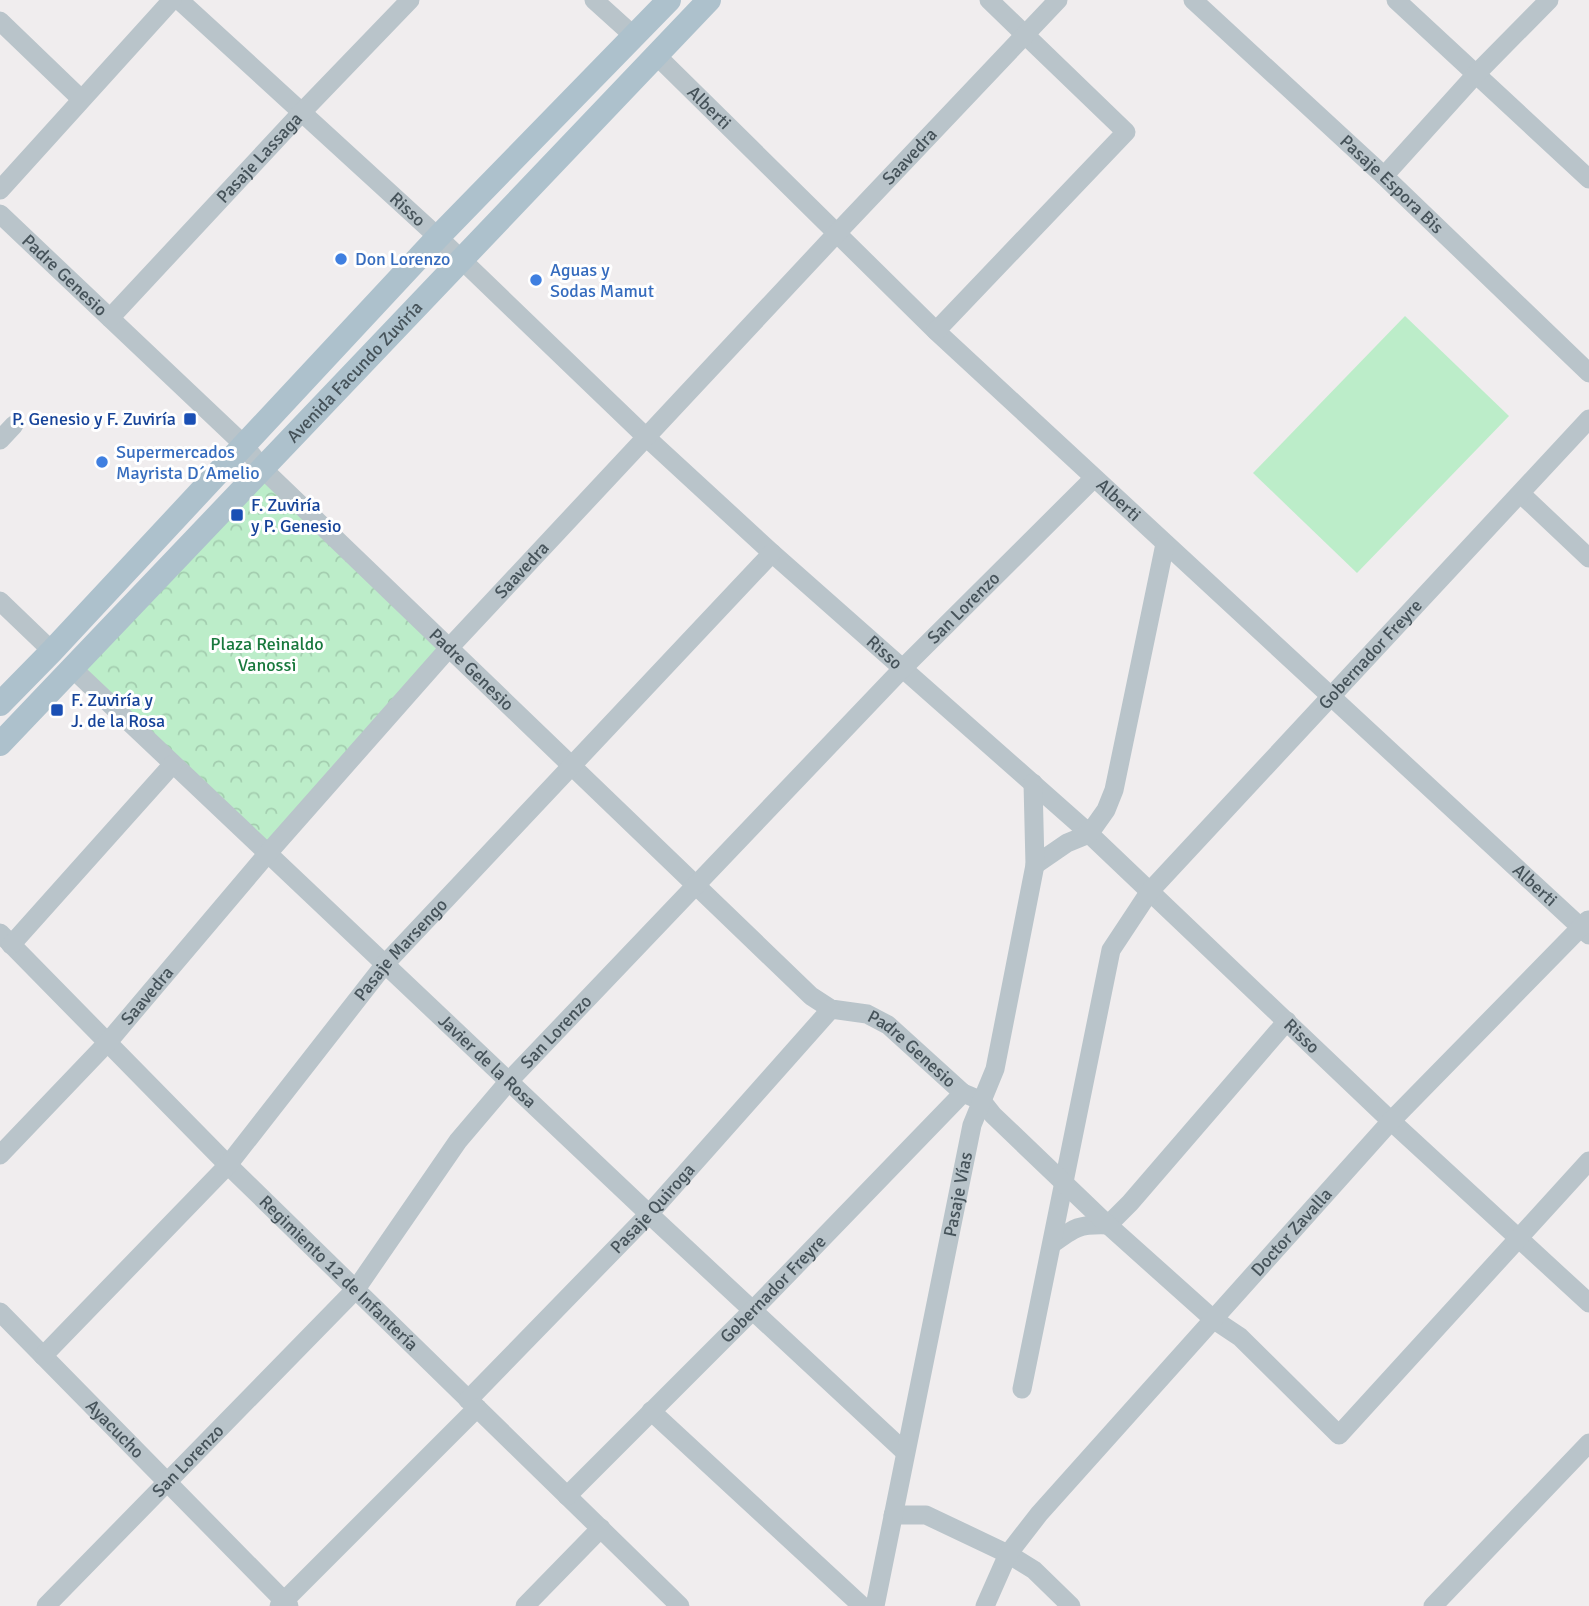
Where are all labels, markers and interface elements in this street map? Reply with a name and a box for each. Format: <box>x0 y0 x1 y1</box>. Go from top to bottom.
street label: Alberti <box>683 81 736 134</box>
street label: Pasaje Lassaga <box>212 108 307 208</box>
street label: Saavedra <box>877 123 942 189</box>
street label: Pasaje Espora Bis <box>1335 130 1448 238</box>
street label: Risso <box>385 187 430 231</box>
street label: Padre Genesio <box>17 230 112 321</box>
place label: Don Lorenzo <box>355 248 450 270</box>
marker: Don Lorenzo <box>333 251 349 267</box>
place label: Aguas y Sodas Mamut <box>550 259 654 302</box>
marker: Aguas y Sodas Mamut <box>528 272 544 288</box>
street label: Avenida Facundo Zuviría <box>282 297 427 447</box>
place label: P. Genesio y F. Zuviría <box>12 408 176 430</box>
marker: P. Genesio y F. Zuviría <box>182 411 198 427</box>
place label: Supermercados Mayrista D´Amelio <box>116 441 260 484</box>
marker: Supermercados Mayrista D´Amelio <box>94 454 110 470</box>
street label: Alberti <box>1092 474 1146 526</box>
place label: F. Zuviría y P. Genesio <box>251 494 341 537</box>
marker: F. Zuviría y P. Genesio <box>229 507 245 523</box>
street label: Saavedra <box>490 537 554 603</box>
street label: San Lorenzo <box>923 567 1004 649</box>
street label: Gobernador Freyre <box>1314 595 1427 714</box>
street label: Padre Genesio <box>425 624 519 715</box>
street label: Risso <box>862 631 907 674</box>
park label: Plaza Reinaldo Vanossi <box>210 633 324 676</box>
place label: F. Zuviría y J. de la Rosa <box>71 689 165 732</box>
marker: F. Zuviría y J. de la Rosa <box>49 702 65 718</box>
street label: Alberti <box>1508 859 1562 911</box>
street label: Pasaje Marsengo <box>349 894 452 1005</box>
street label: Saavedra <box>116 962 178 1030</box>
street label: San Lorenzo <box>516 990 596 1073</box>
street label: Padre Genesio <box>864 1005 960 1092</box>
street label: Javier de la Rosa <box>434 1010 541 1113</box>
street label: Risso <box>1279 1014 1324 1058</box>
street label: Pasaje Vías <box>939 1150 977 1239</box>
street label: Pasaje Quiroga <box>606 1159 700 1258</box>
street label: Doctor Zavalla <box>1246 1183 1337 1281</box>
street label: Regimiento 12 de Infantería <box>255 1191 423 1356</box>
street label: Gobernador Freyre <box>715 1230 831 1348</box>
street label: Ayacucho <box>81 1395 149 1463</box>
street label: San Lorenzo <box>147 1420 228 1502</box>

